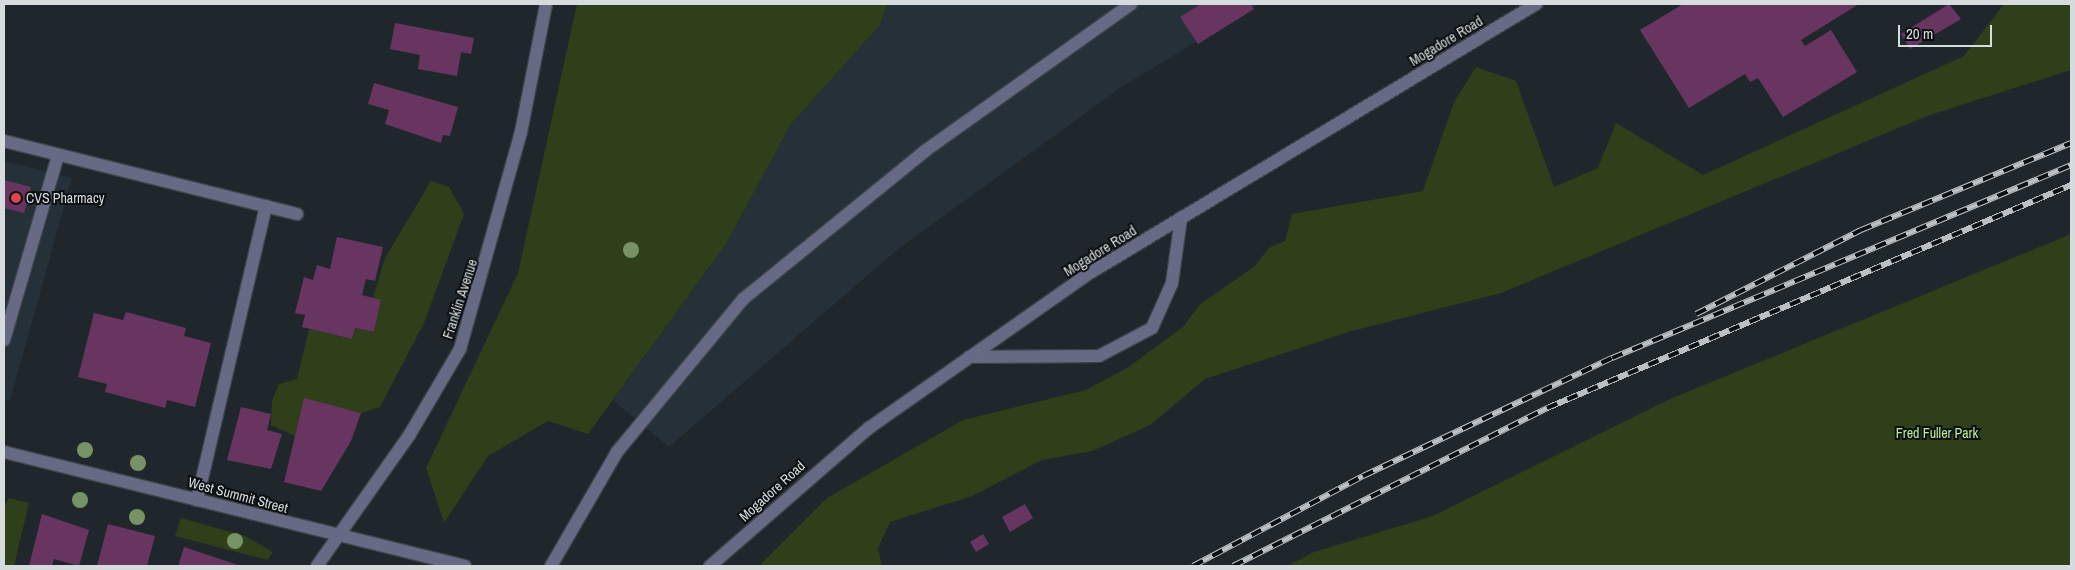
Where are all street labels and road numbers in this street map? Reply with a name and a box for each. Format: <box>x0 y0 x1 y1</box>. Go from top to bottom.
street label: Mogadore Road <box>1406 13 1486 69</box>
street label: Mogadore Road <box>1061 222 1139 280</box>
street label: Franklin Avenue <box>439 257 481 341</box>
street label: Mogadore Road <box>736 457 808 525</box>
street label: West Summit Street <box>186 474 290 516</box>

